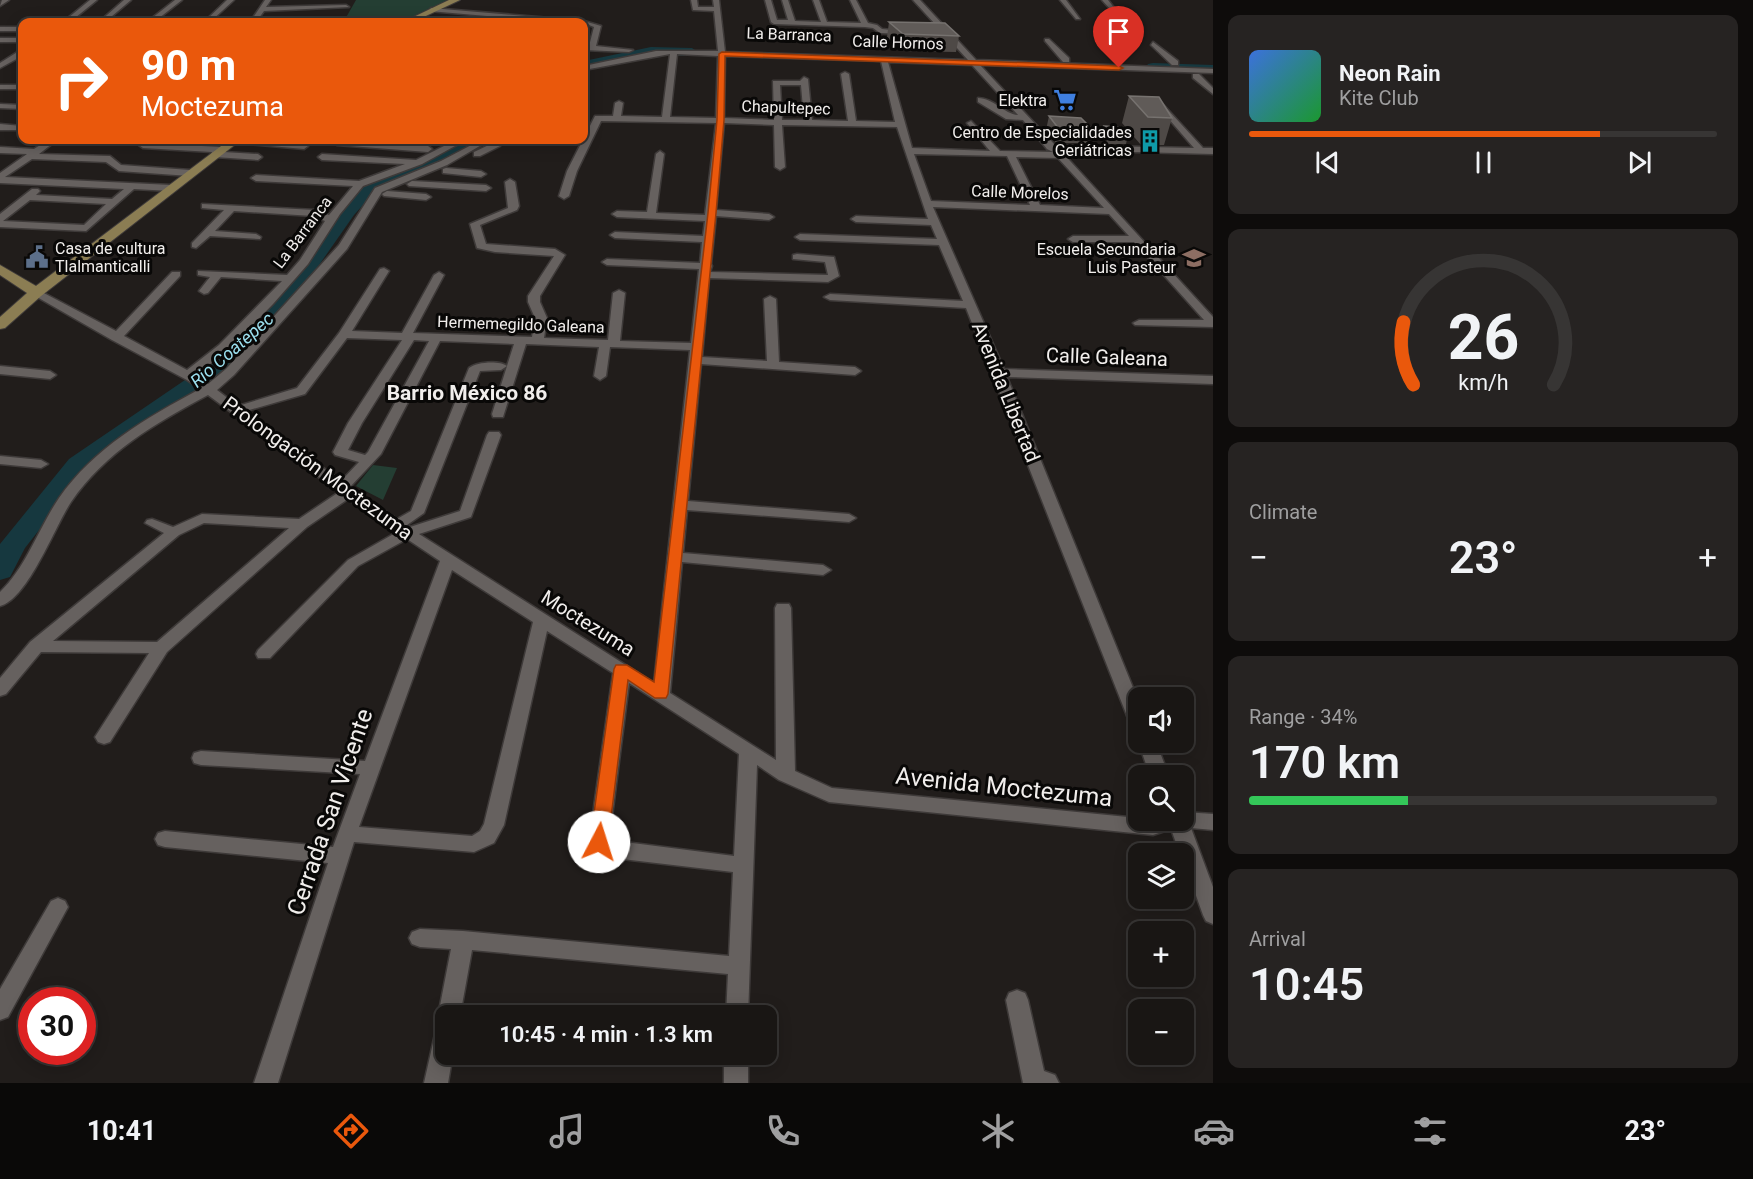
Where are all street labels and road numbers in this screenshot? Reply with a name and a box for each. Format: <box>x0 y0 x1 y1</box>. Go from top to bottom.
street label: La Barranca <box>746 24 832 45</box>
street label: Calle Hornos <box>852 31 944 54</box>
street label: Chapultepec <box>741 96 831 119</box>
street label: Calle Morelos <box>971 181 1069 204</box>
street label: La Barranca <box>269 193 336 272</box>
street label: Hermemegildo Galeana <box>437 312 605 337</box>
street label: Avenida Libertad <box>967 318 1045 466</box>
street label: Calle Galeana <box>1046 343 1168 371</box>
street label: Prolongación Moctezuma <box>218 391 418 545</box>
street label: Moctezuma <box>537 585 639 661</box>
street label: Cerrada San Vicente <box>282 705 378 919</box>
street label: Avenida Moctezuma <box>894 762 1114 812</box>

